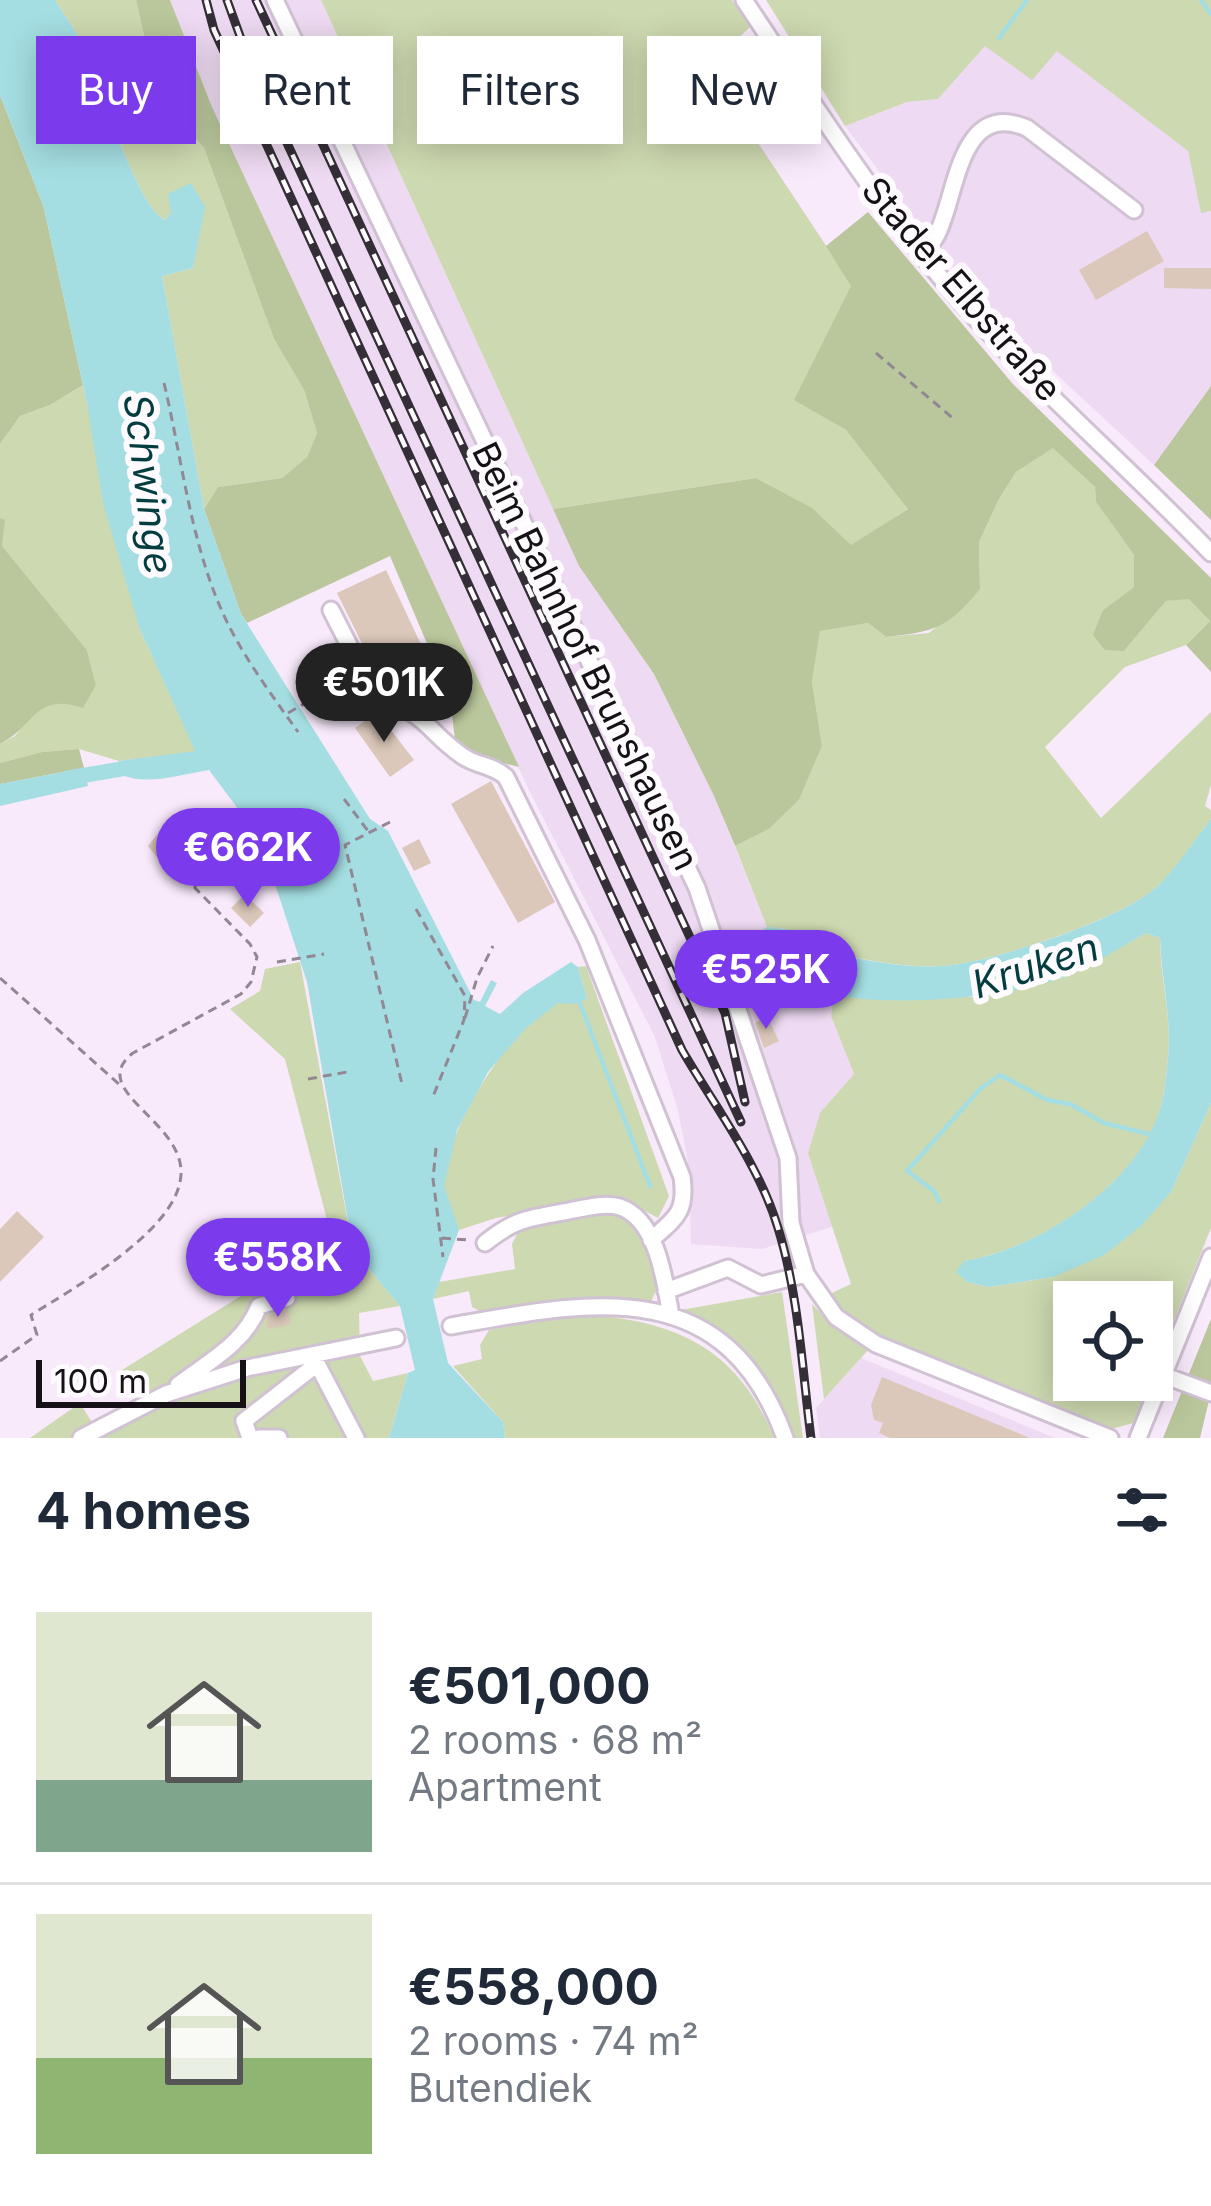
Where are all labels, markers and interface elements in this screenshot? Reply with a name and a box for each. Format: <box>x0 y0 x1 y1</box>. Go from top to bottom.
chip: Buy <box>36 36 196 144</box>
chip: Rent <box>220 36 393 144</box>
chip: Filters <box>417 36 623 144</box>
chip: New <box>647 36 821 144</box>
street label: Stader Elbstraße <box>853 168 1071 410</box>
water label: Schwinge <box>115 391 183 577</box>
street label: Beim Bahnhof Brunshausen <box>463 435 709 877</box>
pin: €501K <box>300 643 468 745</box>
text: €501K <box>323 658 445 705</box>
pin: €662K <box>164 808 332 910</box>
text: €662K <box>183 823 313 870</box>
water label: Kruken <box>966 923 1104 1007</box>
pin: €525K <box>682 930 850 1032</box>
text: €525K <box>701 945 831 992</box>
pin: €558K <box>194 1218 362 1320</box>
text: €558K <box>213 1233 343 1280</box>
map controls <box>1053 1281 1173 1401</box>
button: locate <box>1053 1281 1173 1401</box>
scale bar <box>36 1354 246 1407</box>
text: 100 m <box>54 1361 147 1401</box>
icon: filters <box>1109 1477 1175 1543</box>
text: 4 homes <box>36 1480 251 1541</box>
text: €501,000 <box>408 1655 651 1716</box>
icon: home <box>132 1660 276 1804</box>
text: 2 rooms · 68 m² <box>408 1716 702 1763</box>
text: Apartment <box>408 1763 602 1810</box>
text: €558,000 <box>408 1956 659 2017</box>
icon: home <box>132 1962 276 2106</box>
text: 2 rooms · 74 m² <box>408 2017 699 2064</box>
text: Butendiek <box>408 2064 592 2111</box>

